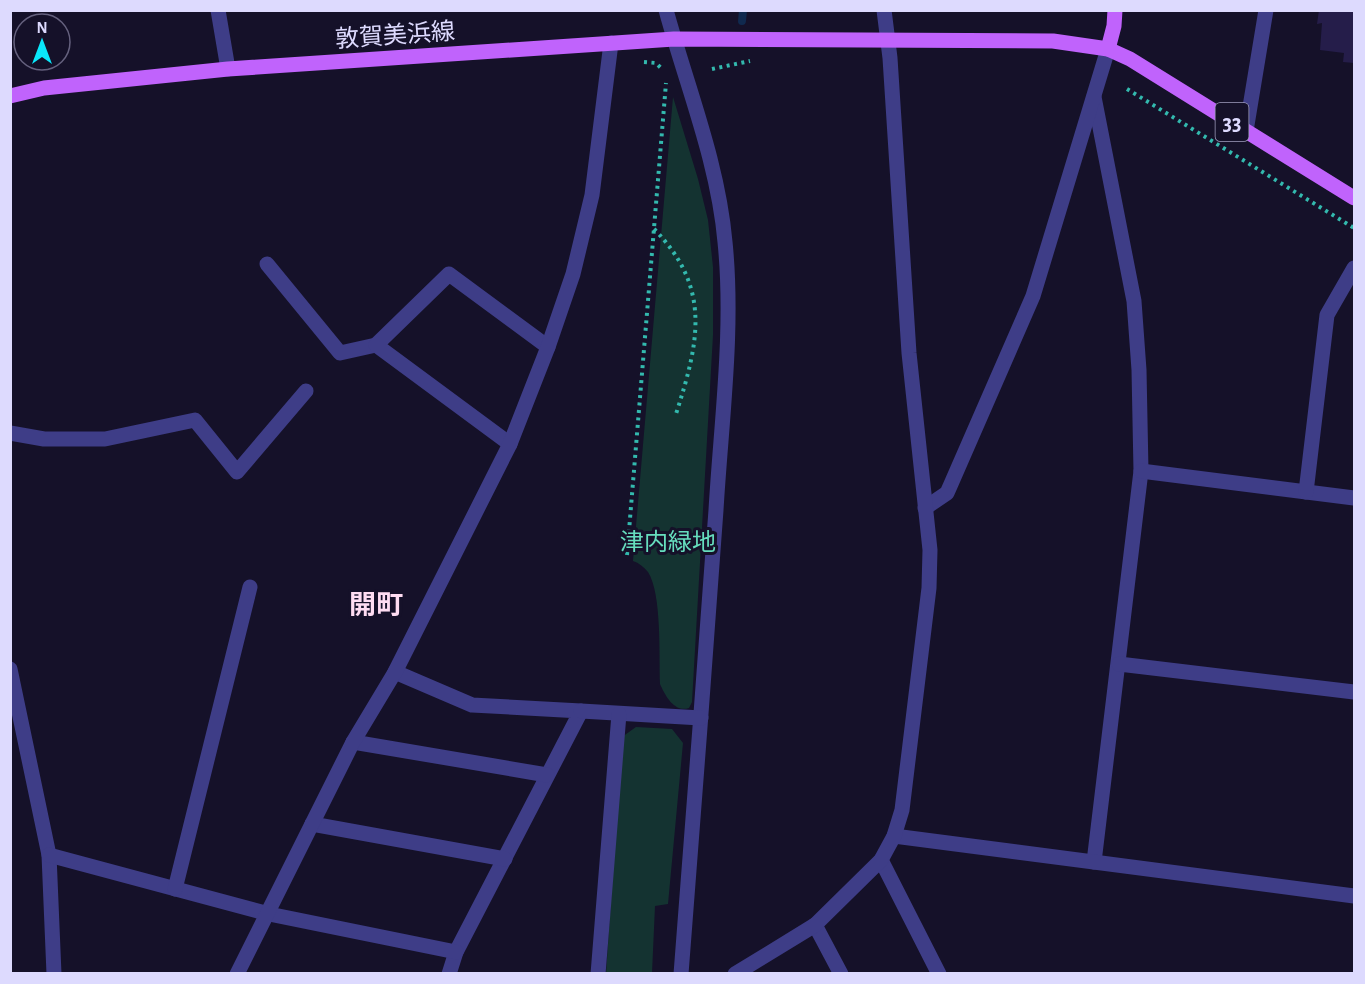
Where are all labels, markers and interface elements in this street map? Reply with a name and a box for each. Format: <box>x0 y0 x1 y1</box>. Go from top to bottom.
north arrow <box>12 12 72 72</box>
street label: 敦賀美浜線 <box>334 18 456 52</box>
text: N <box>36 20 48 36</box>
road number: 33 <box>1216 103 1248 141</box>
park label: 津内緑地 <box>620 529 716 555</box>
district label: 開町 <box>349 592 403 619</box>

